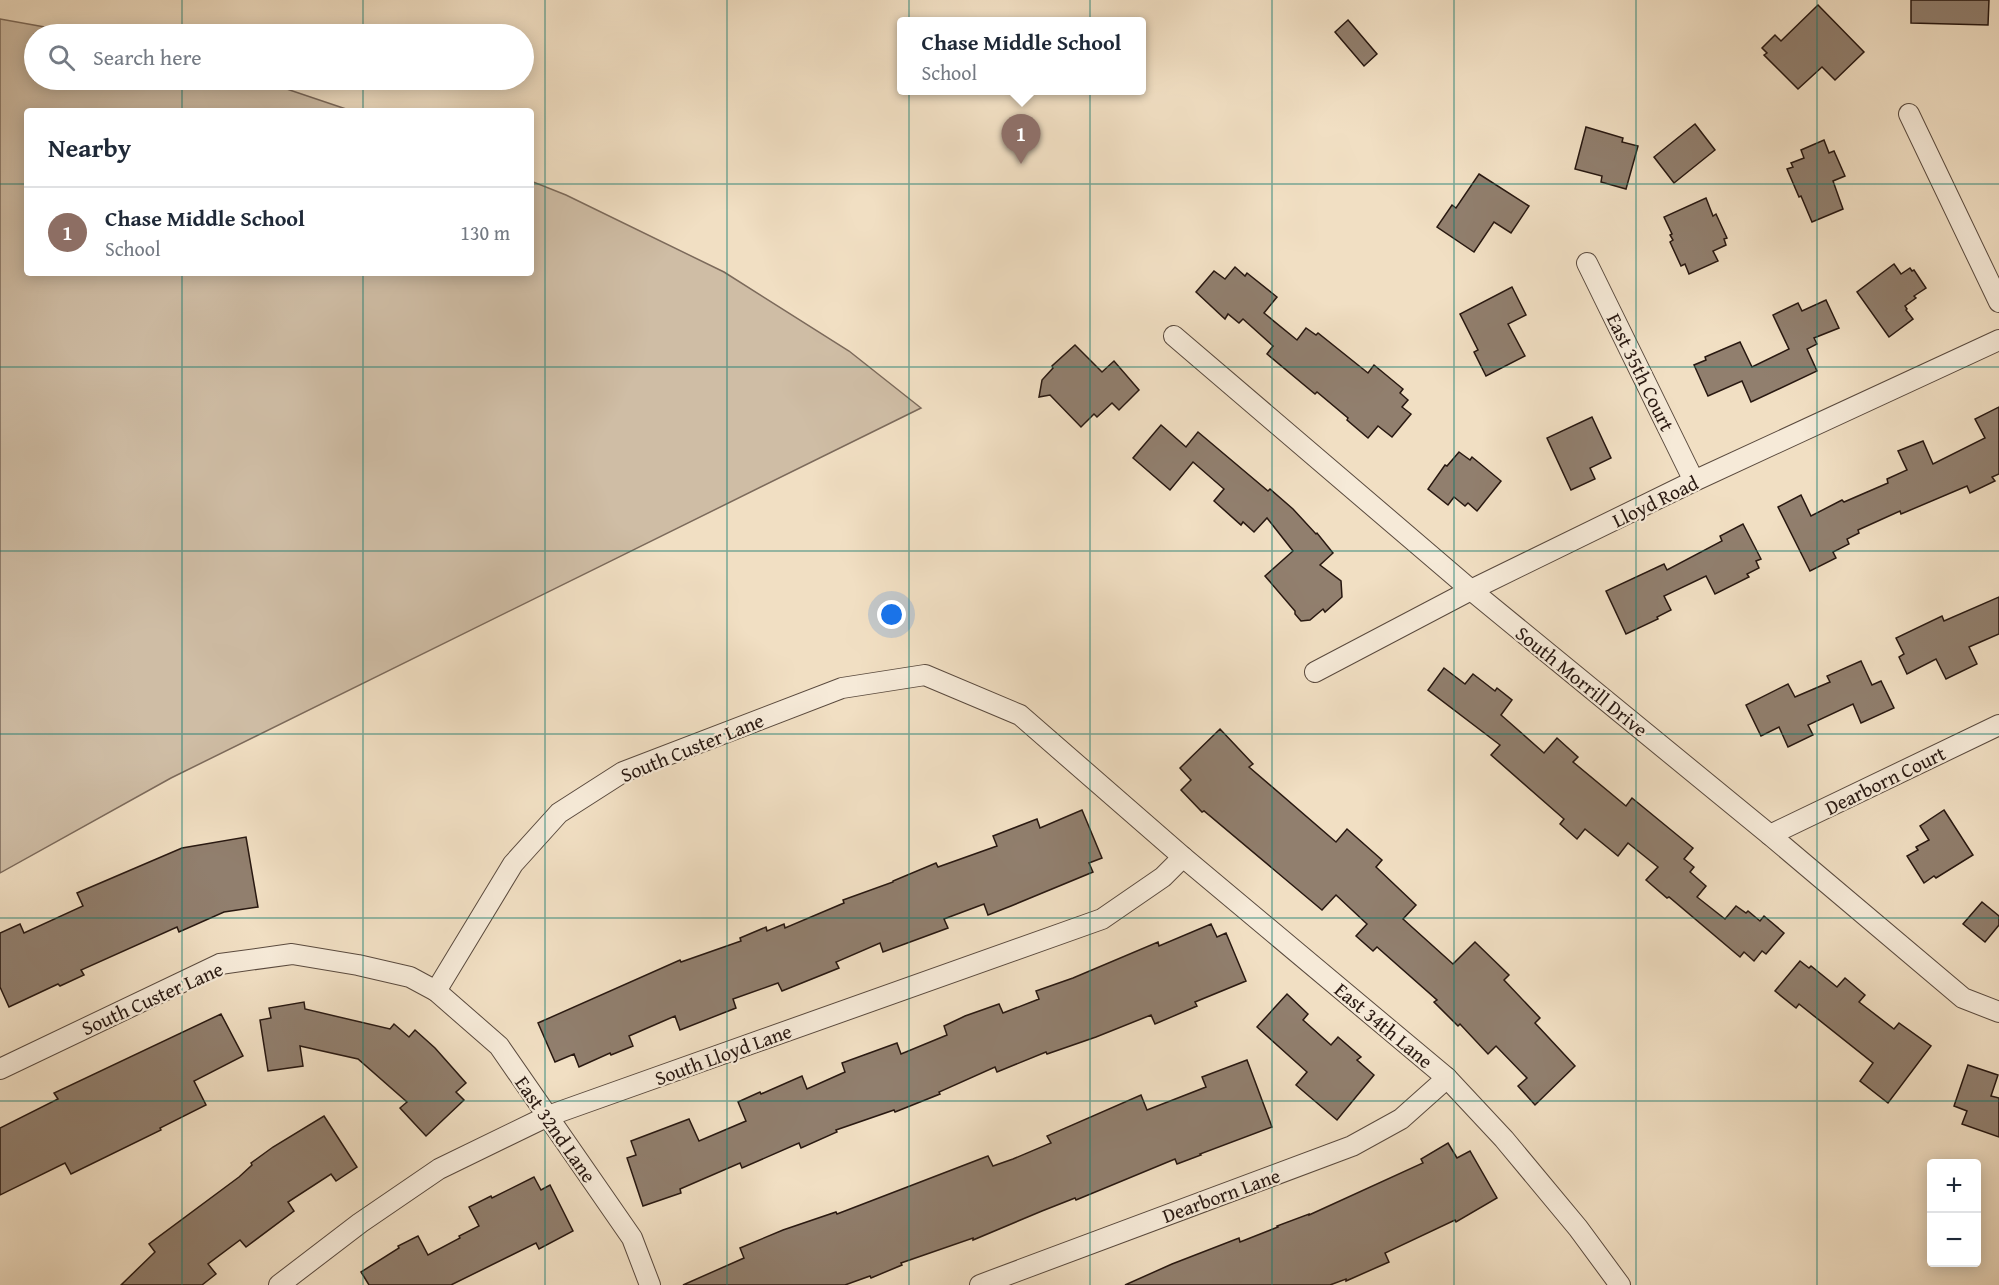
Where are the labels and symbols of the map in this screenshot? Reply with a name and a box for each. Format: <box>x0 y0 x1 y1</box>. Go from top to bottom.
pin: 1 <box>1002 114 1040 164</box>
street label: East 35th Court <box>1600 308 1682 436</box>
street label: Lloyd Road <box>1607 468 1703 534</box>
your location <box>877 600 906 629</box>
street label: South Morrill Drive <box>1510 619 1654 743</box>
street label: South Custer Lane <box>616 705 768 789</box>
street label: Dearborn Court <box>1820 738 1950 822</box>
street label: South Custer Lane <box>77 954 227 1042</box>
street label: East 34th Lane <box>1328 975 1440 1075</box>
street label: South Lloyd Lane <box>650 1016 796 1092</box>
street label: East 32nd Lane <box>508 1070 604 1188</box>
street label: Dearborn Lane <box>1158 1160 1284 1230</box>

